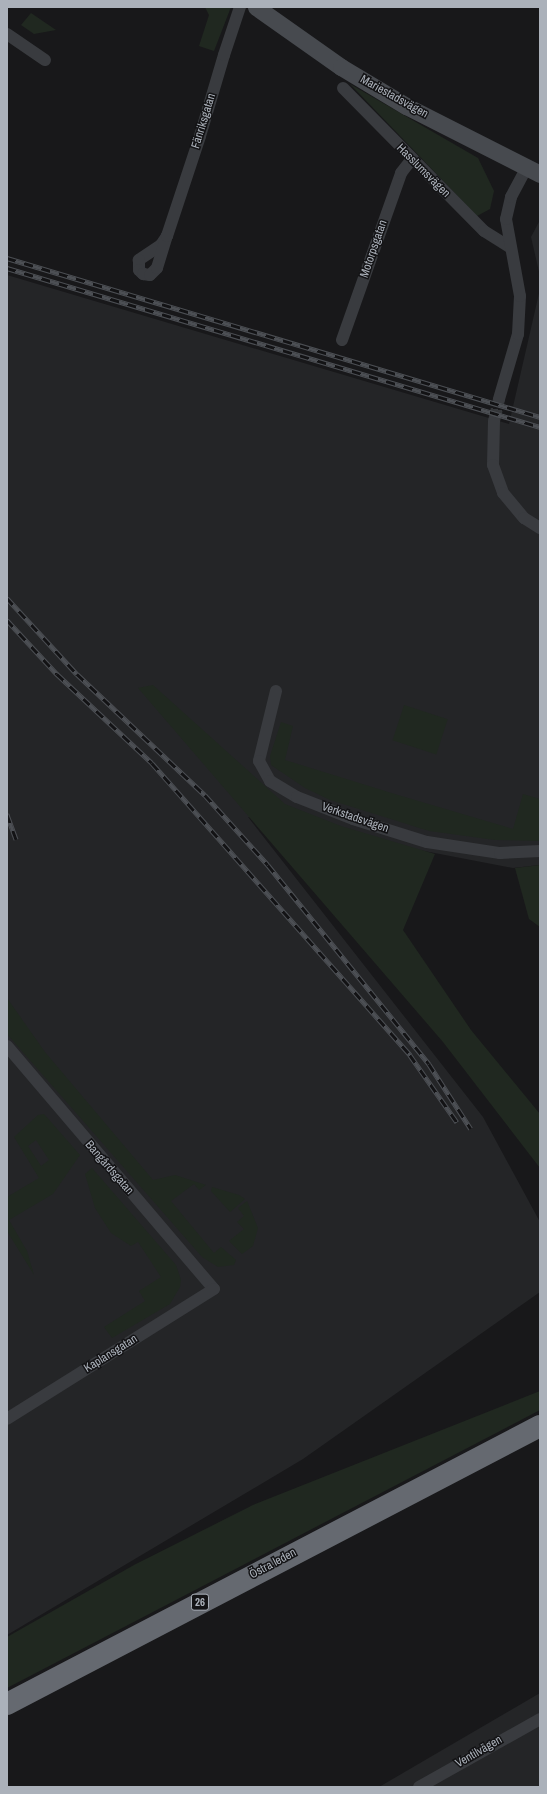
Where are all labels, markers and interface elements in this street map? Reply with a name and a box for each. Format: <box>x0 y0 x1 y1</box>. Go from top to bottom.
street label: Mariestadsvägen <box>358 72 430 122</box>
street label: Fänriksgatan <box>189 92 219 150</box>
street label: Hasslumsvägen <box>393 141 453 201</box>
street label: Motorpsgatan <box>357 218 391 280</box>
street label: Verkstadsvägen <box>320 800 390 836</box>
street label: Bangårdsgatan <box>82 1138 136 1198</box>
street label: Kaplansgatan <box>82 1332 140 1376</box>
street label: Östra leden <box>247 1546 299 1582</box>
road number: 26 <box>190 1593 210 1611</box>
street label: Ventilvägen <box>453 1733 505 1771</box>

